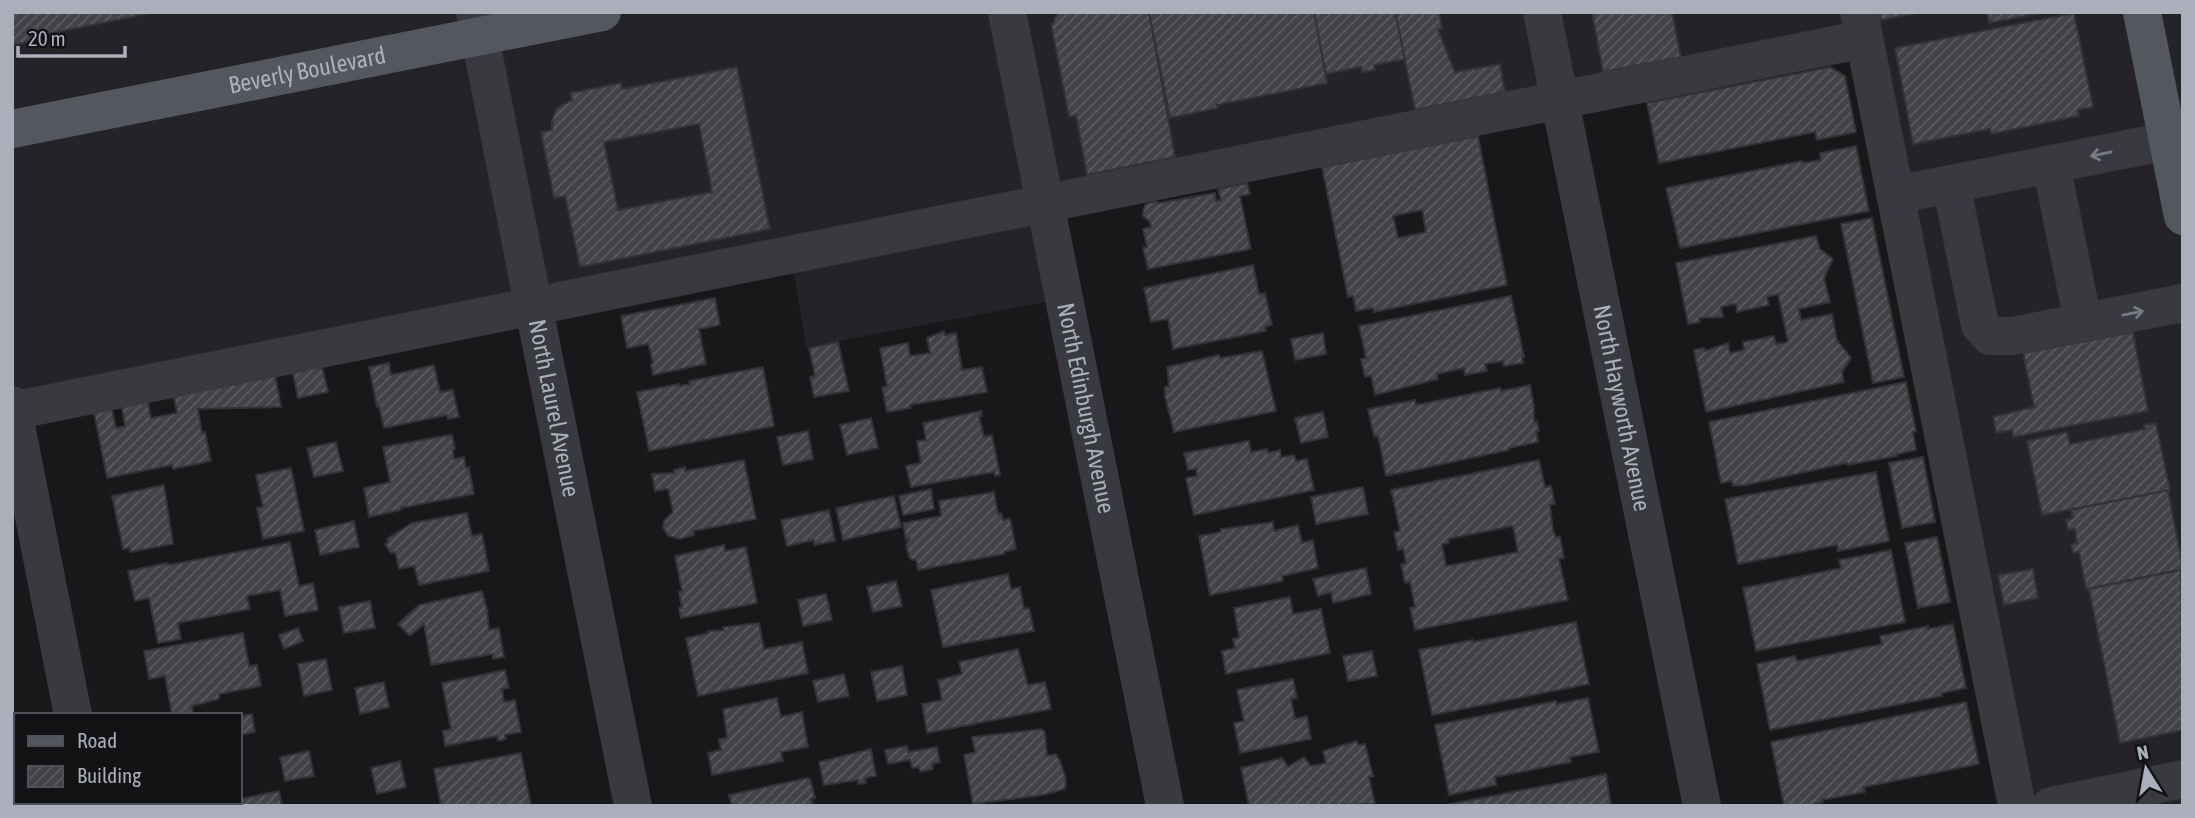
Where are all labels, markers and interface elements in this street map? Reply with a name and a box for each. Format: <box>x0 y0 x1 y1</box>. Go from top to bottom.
scale bar <box>18 14 124 58</box>
text: 20 m <box>28 26 66 50</box>
street label: Beverly Boulevard <box>226 41 388 99</box>
one-way arrow <box>2090 148 2113 162</box>
street label: North Edinburgh Avenue <box>1052 301 1120 516</box>
street label: North Hayworth Avenue <box>1588 302 1656 513</box>
one-way arrow <box>2121 306 2144 319</box>
street label: North Laurel Avenue <box>523 317 585 499</box>
legend <box>14 713 242 804</box>
text: Road <box>77 728 117 752</box>
north arrow <box>2111 734 2181 804</box>
text: N <box>2135 740 2150 764</box>
text: Building <box>77 763 141 787</box>

